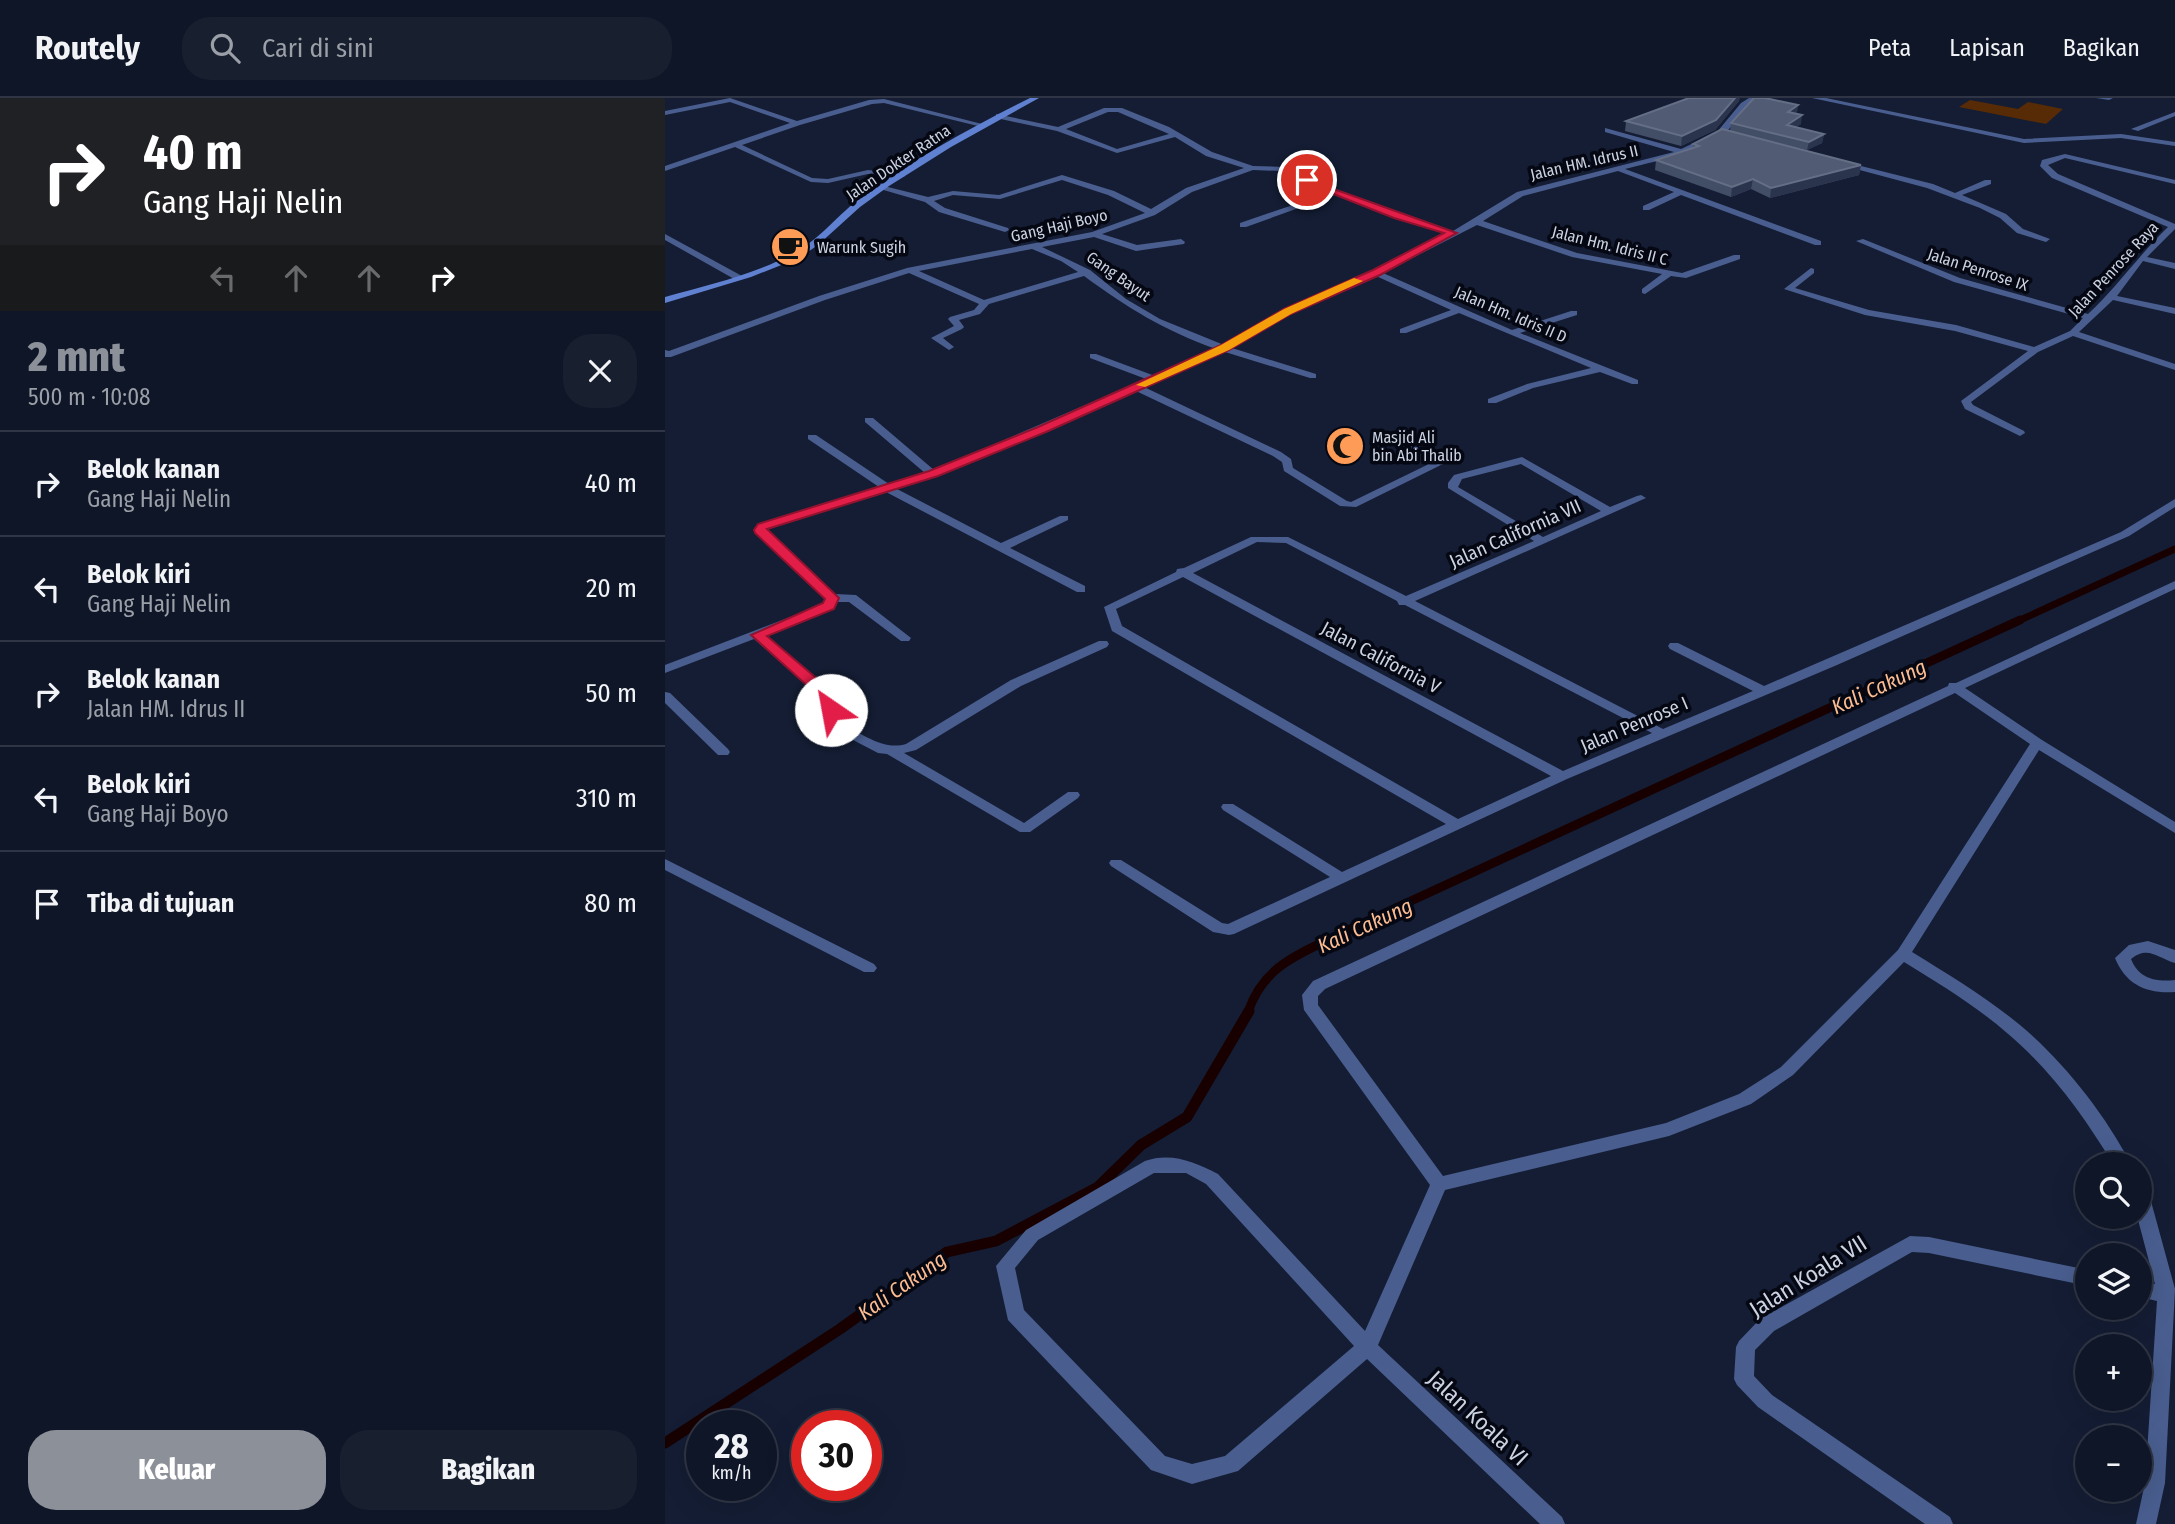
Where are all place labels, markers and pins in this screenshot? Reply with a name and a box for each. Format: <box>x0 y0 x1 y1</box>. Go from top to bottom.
pin <box>1277 150 1337 210</box>
cafe icon: Warunk Sugih <box>769 226 811 268</box>
place label: Warunk Sugih <box>817 238 906 257</box>
mosque icon: Masjid Ali bin Abi Thalib <box>1324 425 1366 467</box>
place label: Masjid Ali bin Abi Thalib <box>1372 428 1462 465</box>

